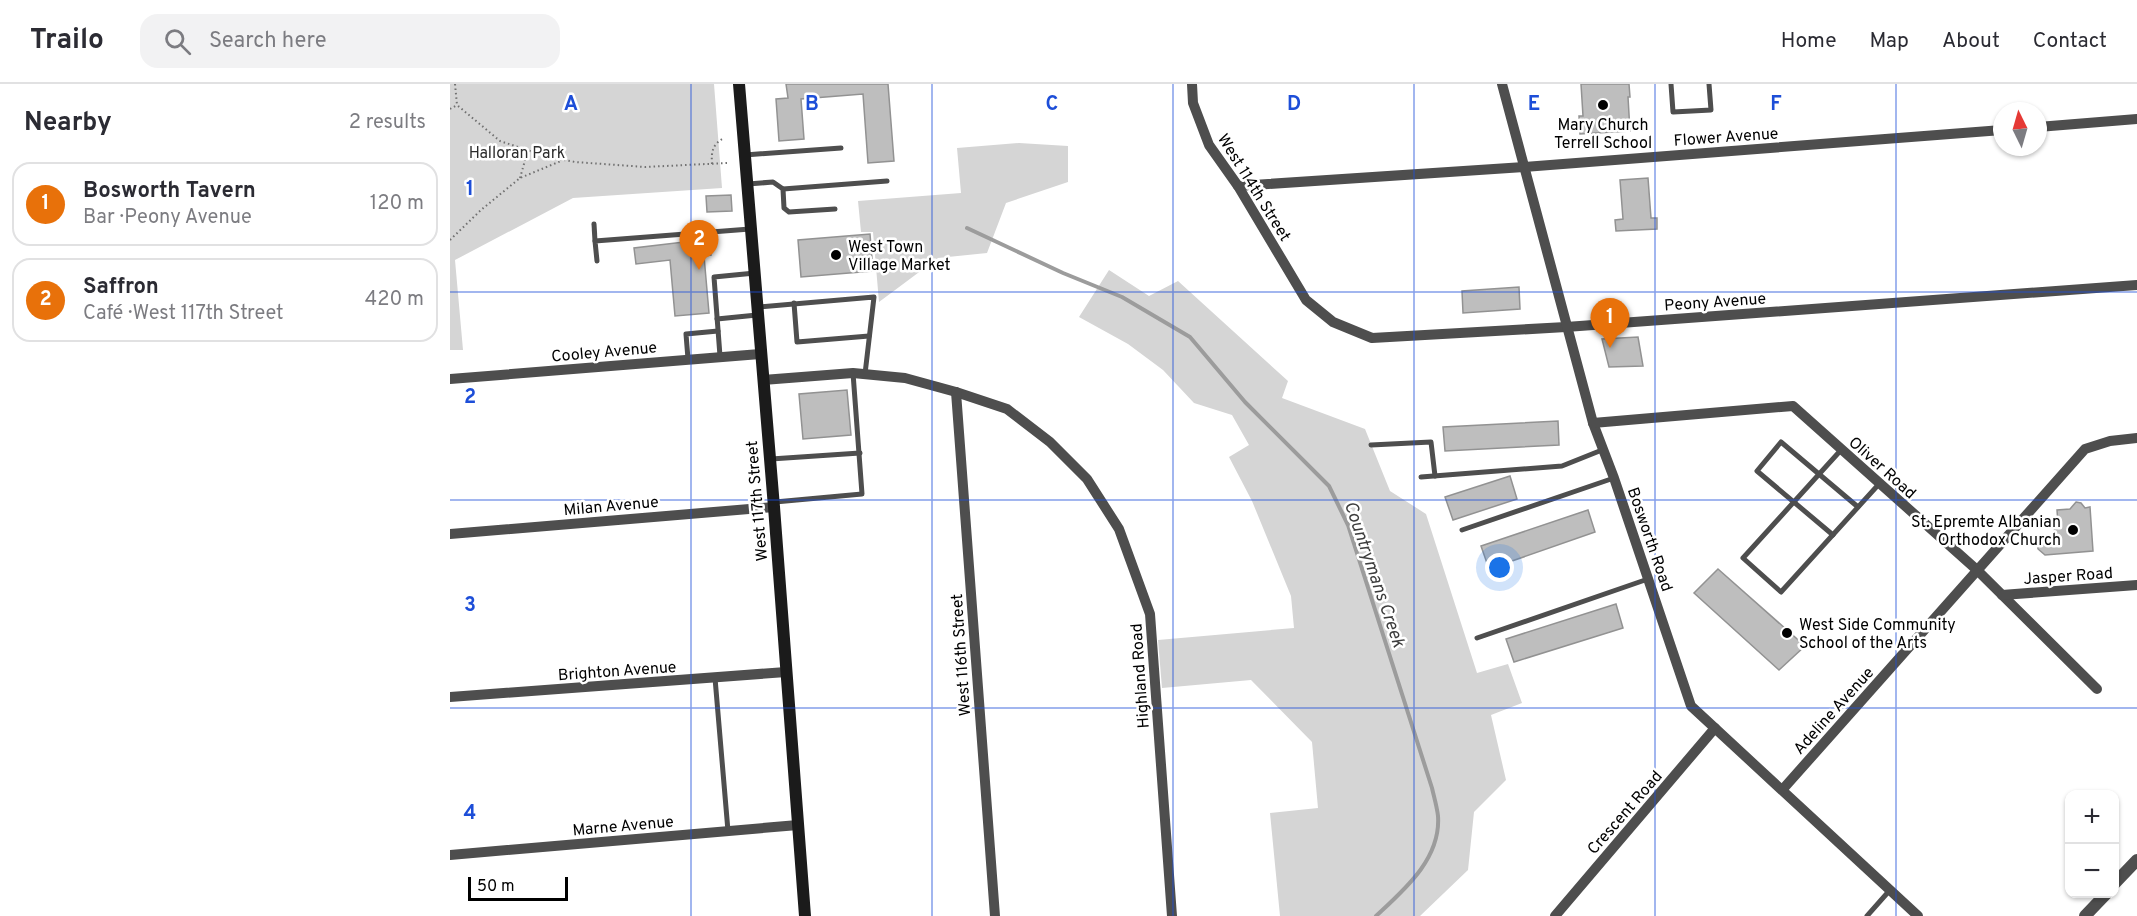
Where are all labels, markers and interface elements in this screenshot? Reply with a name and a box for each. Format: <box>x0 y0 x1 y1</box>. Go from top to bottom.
search box <box>140 14 560 68</box>
text: Trailo <box>30 23 104 59</box>
icon: search <box>161 25 194 58</box>
text: Search here <box>209 28 326 55</box>
text: Home <box>1781 28 1837 55</box>
text: Map <box>1870 28 1909 55</box>
text: About <box>1942 28 2000 55</box>
text: Contact <box>2033 28 2107 55</box>
text: A <box>564 92 578 118</box>
text: B <box>805 92 819 118</box>
text: C <box>1046 92 1058 118</box>
text: D <box>1287 92 1301 118</box>
text: E <box>1528 92 1540 118</box>
text: F <box>1770 92 1782 118</box>
marker: Mary Church Terrell School <box>1596 98 1610 112</box>
north arrow <box>1993 102 2047 156</box>
text: Nearby <box>24 107 112 140</box>
text: 2 results <box>349 110 426 136</box>
place label: Mary Church Terrell School <box>1554 116 1652 154</box>
street label: Flower Avenue <box>1673 124 1779 152</box>
street label: West 114th Street <box>1212 131 1294 245</box>
park label: Halloran Park <box>469 144 565 164</box>
text: 1 <box>466 177 474 203</box>
text: Bosworth Tavern <box>83 178 256 205</box>
text: 1 <box>42 191 50 217</box>
text: 120 m <box>370 191 424 217</box>
text: Bar · Peony Avenue <box>83 205 252 231</box>
pin: 2 <box>680 220 718 270</box>
place label: West Town Village Market <box>848 238 951 276</box>
marker: West Town Village Market <box>829 248 843 262</box>
text: Saffron <box>83 274 159 301</box>
text: 2 <box>39 287 52 313</box>
text: 420 m <box>365 287 424 313</box>
street label: Peony Avenue <box>1664 289 1767 317</box>
pin: 1 <box>1590 298 1630 348</box>
text: Café · West 117th Street <box>83 301 284 327</box>
street label: Cooley Avenue <box>550 338 658 368</box>
text: 2 <box>464 385 476 411</box>
street label: Oliver Road <box>1844 433 1920 504</box>
street label: West 117th Street <box>743 440 773 562</box>
street label: Bosworth Road <box>1622 485 1676 594</box>
street label: Milan Avenue <box>563 493 660 521</box>
water label: Countrymans Creek <box>1338 498 1410 652</box>
place label: St. Epremte Albanian Orthodox Church <box>1911 513 2061 551</box>
marker: St. Epremte Albanian Orthodox Church <box>2066 523 2080 537</box>
your location <box>1485 553 1514 582</box>
street label: Jasper Road <box>2023 564 2114 590</box>
text: 3 <box>464 593 476 619</box>
street label: West 116th Street <box>948 593 976 717</box>
place label: West Side Community School of the Arts <box>1799 616 1956 654</box>
street label: Highland Road <box>1127 623 1155 729</box>
marker: West Side Community School of the Arts <box>1780 626 1794 640</box>
street label: Brighton Avenue <box>557 658 677 686</box>
street label: Adeline Avenue <box>1790 663 1879 759</box>
street label: Crescent Road <box>1584 767 1667 859</box>
map controls <box>2065 790 2119 898</box>
button: + <box>2065 790 2119 844</box>
text: 4 <box>464 801 476 827</box>
street label: Marne Avenue <box>572 813 675 841</box>
button: − <box>2065 844 2119 898</box>
scale bar <box>468 874 568 902</box>
text: 50 m <box>477 877 515 897</box>

